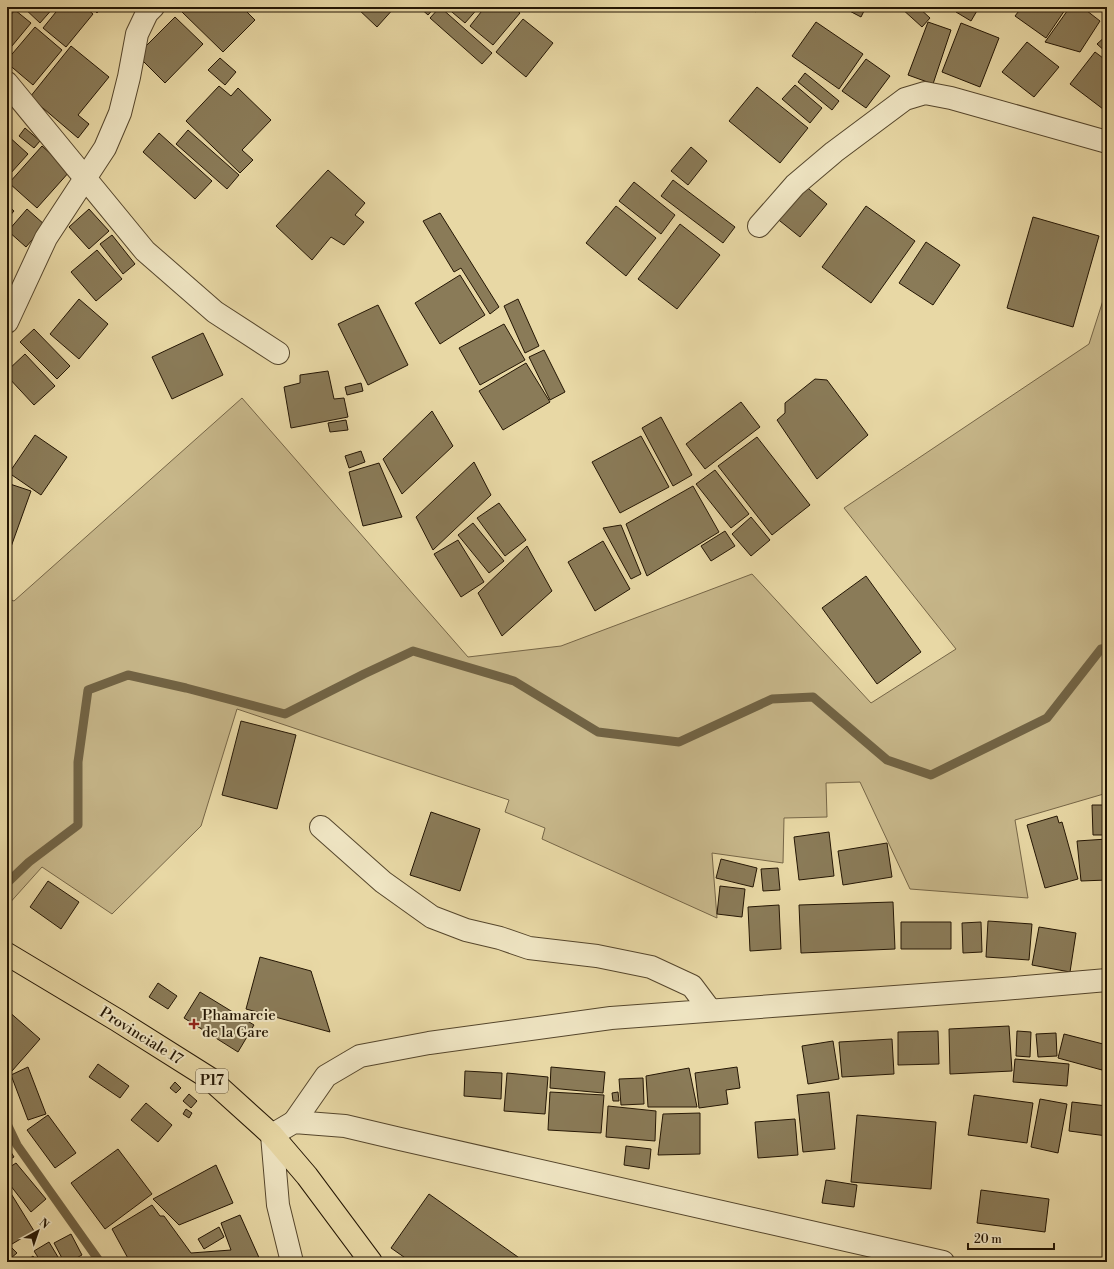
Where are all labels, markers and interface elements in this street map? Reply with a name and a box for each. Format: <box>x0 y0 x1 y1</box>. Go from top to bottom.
street label: Provinciale 17 <box>96 1003 186 1069</box>
place label: Phamarcie de la Gare <box>202 1006 276 1042</box>
marker: Phamarcie de la Gare <box>189 1019 199 1029</box>
road number: P17 <box>196 1069 228 1093</box>
north arrow <box>18 1211 58 1251</box>
text: N <box>36 1216 52 1232</box>
scale bar <box>968 1225 1054 1251</box>
text: 20 m <box>974 1232 1002 1247</box>

